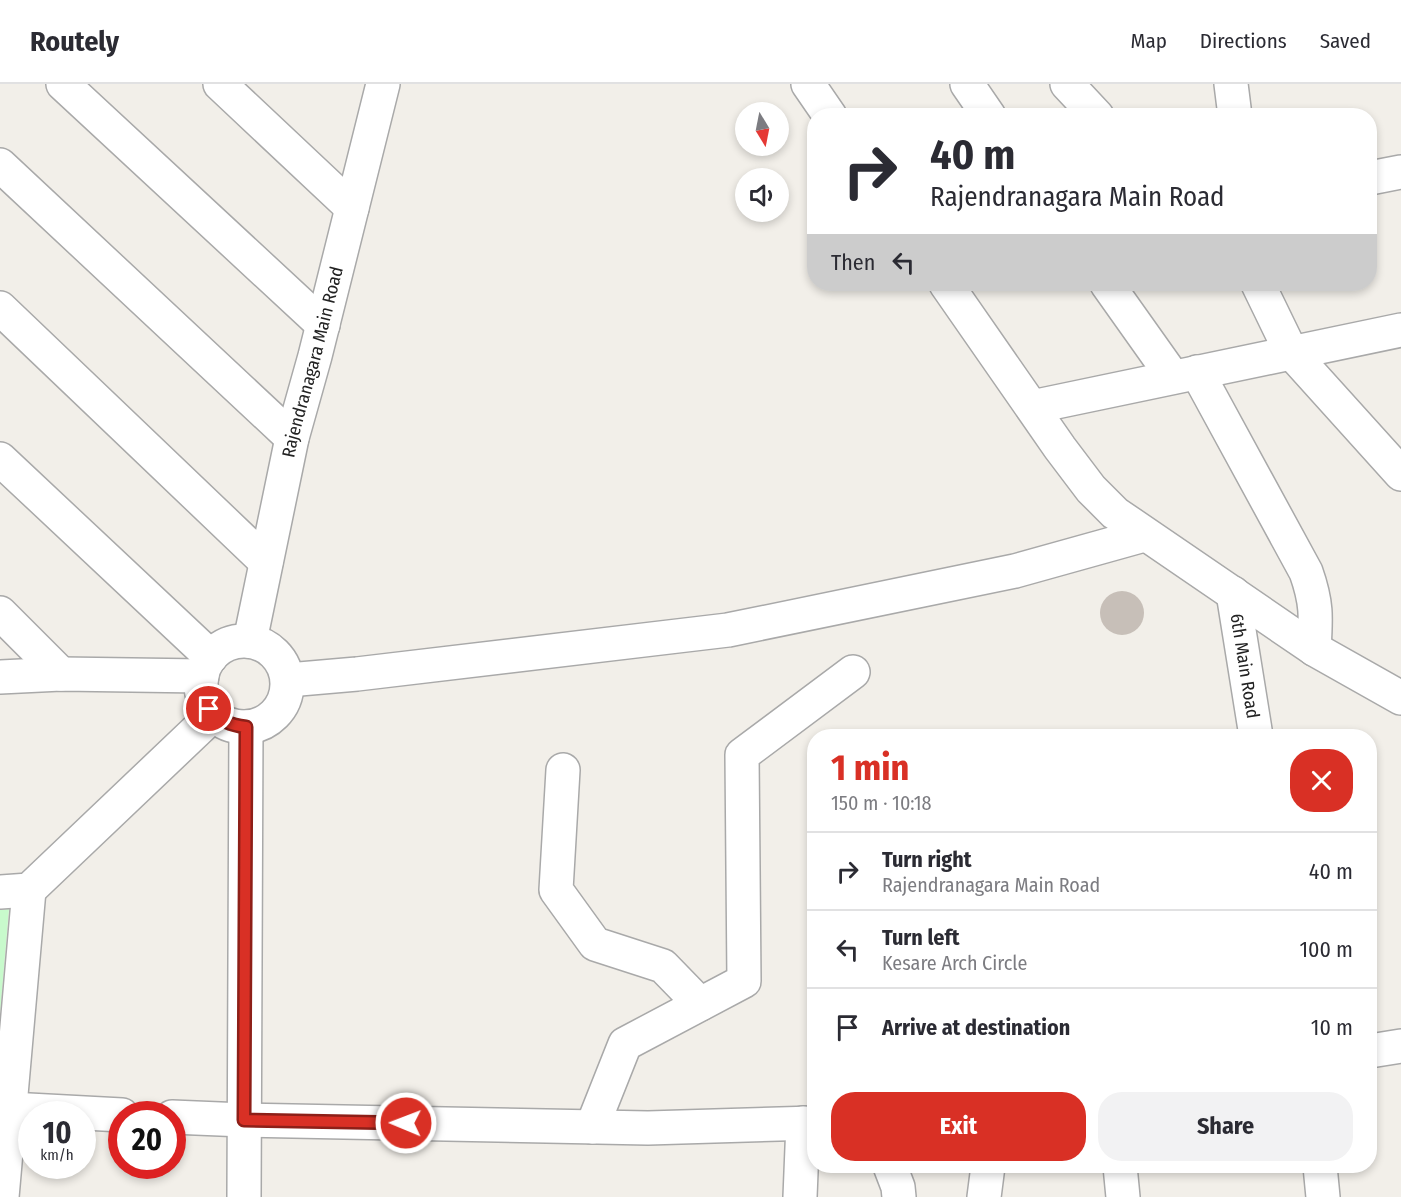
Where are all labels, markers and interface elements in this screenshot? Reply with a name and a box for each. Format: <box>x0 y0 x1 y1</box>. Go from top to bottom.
text: Routely <box>30 25 119 58</box>
text: Map <box>1130 28 1167 54</box>
text: Directions <box>1200 28 1287 54</box>
text: Saved <box>1320 28 1371 54</box>
north arrow <box>735 102 789 156</box>
map controls <box>735 102 789 222</box>
text: 40 m <box>930 130 1015 180</box>
icon: right <box>831 132 909 210</box>
button: sound <box>735 168 789 222</box>
text: Rajendranagara Main Road <box>930 181 1225 213</box>
icon: left <box>887 246 920 279</box>
text: Then <box>831 249 875 276</box>
street label: Rajendranagara Main Road <box>277 264 348 459</box>
street label: 6th Main Road <box>1225 612 1264 720</box>
pin <box>183 683 234 734</box>
icon: arrive <box>192 692 225 725</box>
text: 1 min <box>831 746 909 790</box>
button: close <box>1290 749 1353 812</box>
text: 150 m · 10:18 <box>831 791 932 815</box>
text: Turn right <box>882 846 971 873</box>
icon: right <box>831 855 864 888</box>
text: 40 m <box>1309 858 1353 885</box>
text: Rajendranagara Main Road <box>882 873 1100 897</box>
text: Turn left <box>882 924 960 951</box>
icon: left <box>831 933 864 966</box>
text: 100 m <box>1299 936 1353 963</box>
text: Kesare Arch Circle <box>882 951 1027 975</box>
icon: arrive <box>831 1011 864 1044</box>
text: Arrive at destination <box>882 1014 1070 1041</box>
text: 10 m <box>1311 1014 1353 1041</box>
position arrow <box>374 1091 438 1155</box>
button: Exit <box>831 1092 1086 1161</box>
button: Share <box>1098 1092 1353 1161</box>
speed limit sign: 20 <box>108 1101 186 1179</box>
text: 10 <box>42 1115 72 1151</box>
text: km/h <box>40 1146 74 1164</box>

